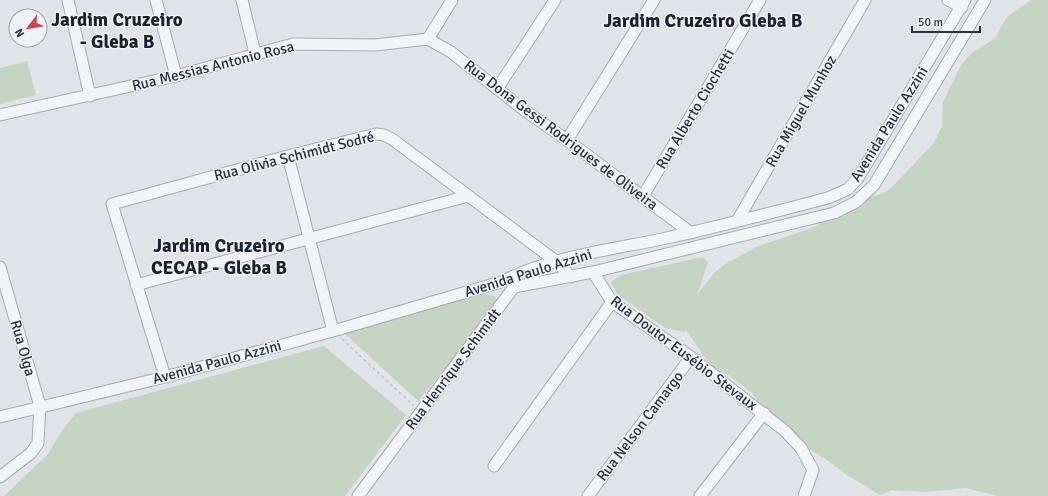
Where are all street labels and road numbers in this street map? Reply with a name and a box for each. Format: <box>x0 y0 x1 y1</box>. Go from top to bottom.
street label: Rua Messias Antonio Rosa <box>130 37 296 95</box>
street label: Rua Alberto Ciochetti <box>652 46 738 172</box>
street label: Rua Miguel Munhoz <box>762 52 840 170</box>
street label: Rua Dona Gessi Rodrigues de Oliveira <box>461 56 661 214</box>
street label: Avenida Paulo Azzini <box>846 63 932 185</box>
street label: Rua Olivia Schimidt Sodré <box>212 127 376 185</box>
street label: Avenida Paulo Azzini <box>462 245 594 301</box>
street label: Rua Doutor Eusébio Stevaux <box>607 292 761 414</box>
street label: Rua Henrique Schimidt <box>402 305 504 433</box>
street label: Rua Olga <box>6 318 40 378</box>
street label: Avenida Paulo Azzini <box>151 336 283 388</box>
street label: Rua Nelson Camargo <box>593 367 687 485</box>

